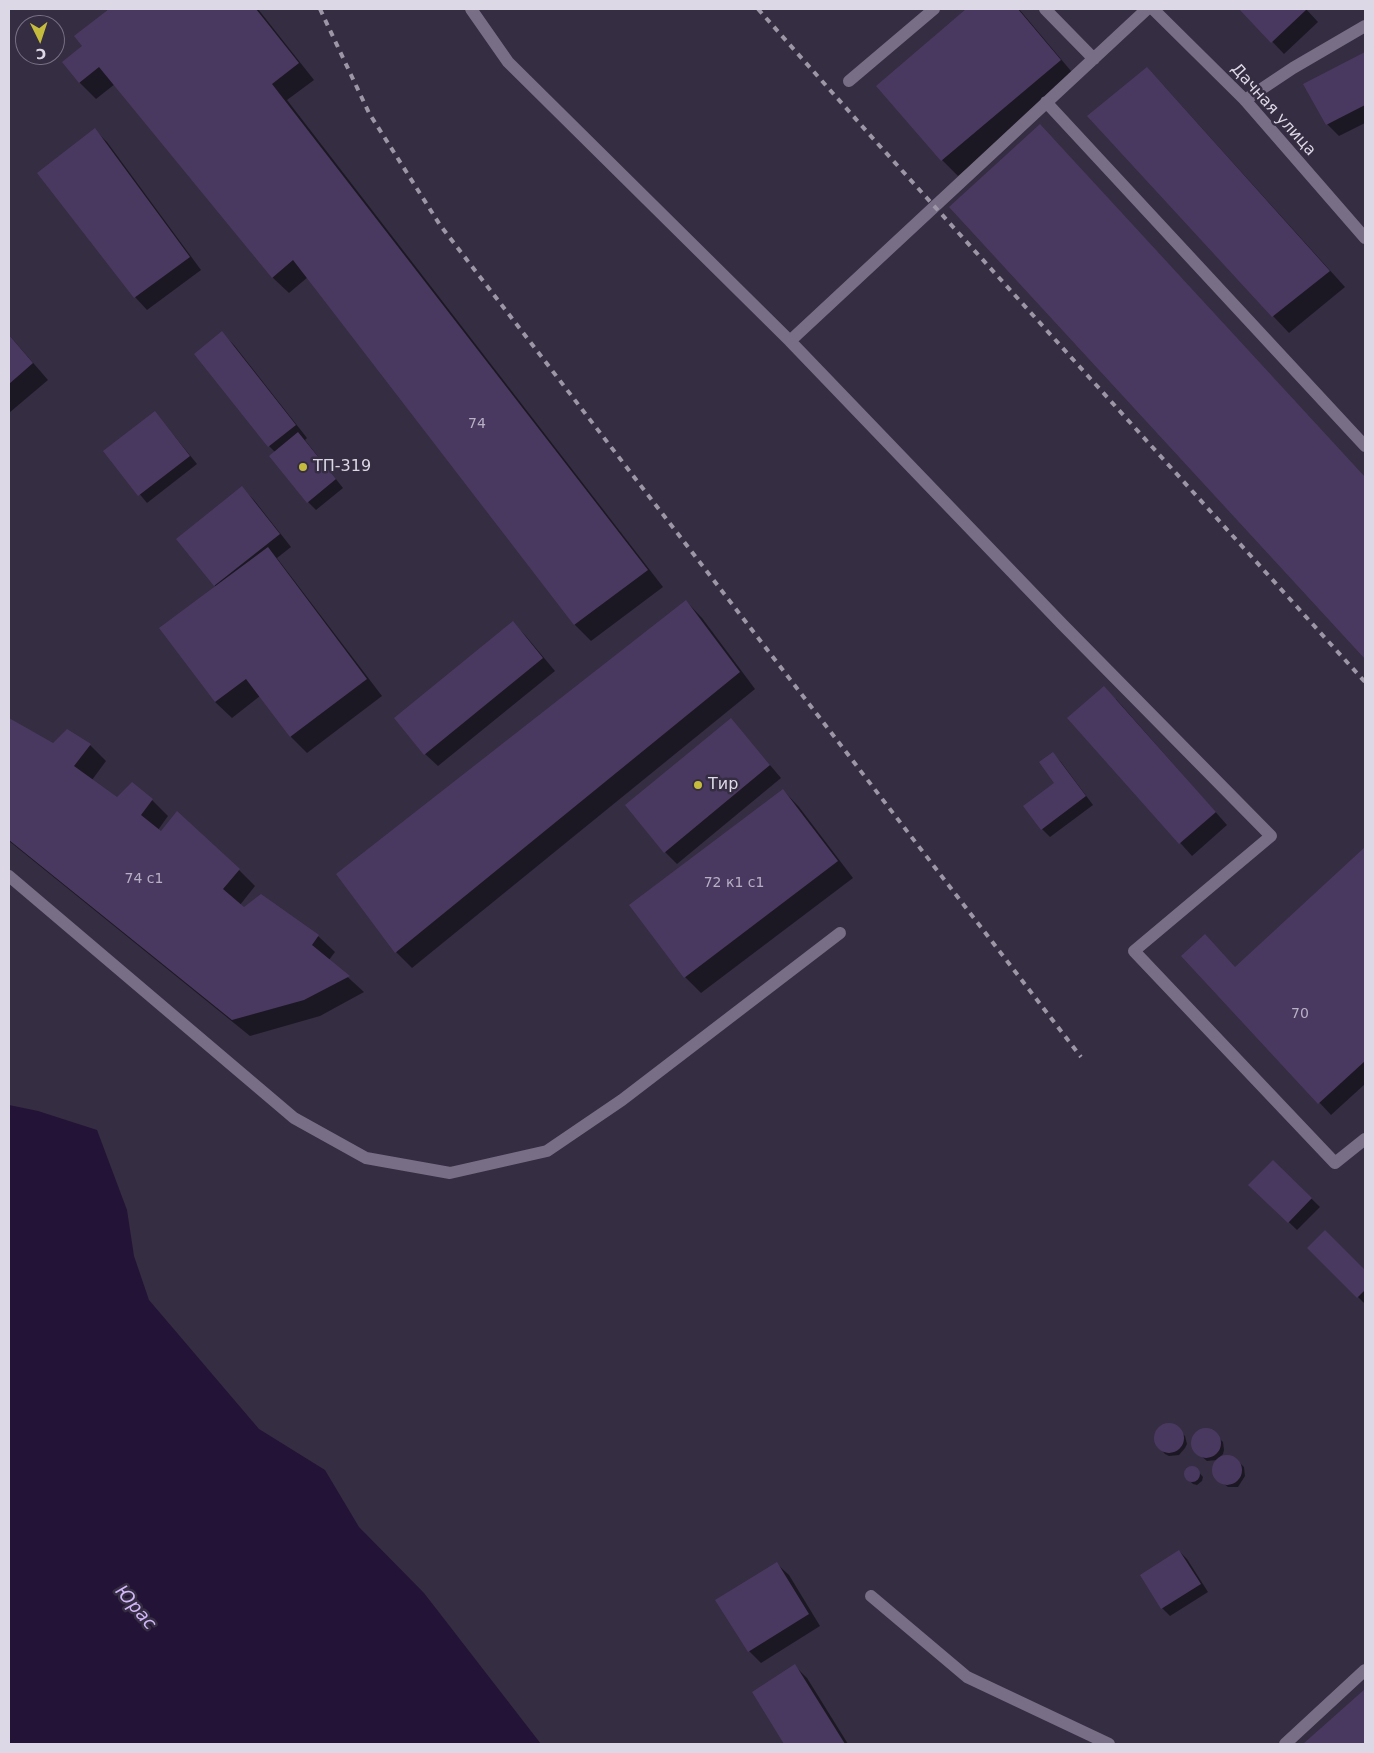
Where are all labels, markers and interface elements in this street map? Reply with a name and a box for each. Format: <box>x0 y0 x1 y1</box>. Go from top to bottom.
north arrow <box>15 15 65 65</box>
text: С <box>35 46 47 62</box>
street label: Дачная улица <box>1227 60 1319 160</box>
house number: 74 <box>468 416 486 432</box>
place label: ТП-319 <box>313 457 371 477</box>
marker: ТП-319 <box>297 461 309 473</box>
place label: Тир <box>708 775 738 795</box>
marker: Тир <box>692 779 704 791</box>
house number: 74 с1 <box>125 871 163 887</box>
house number: 72 к1 с1 <box>704 875 764 891</box>
house number: 70 <box>1291 1006 1309 1022</box>
water label: Юрас <box>110 1581 160 1635</box>

